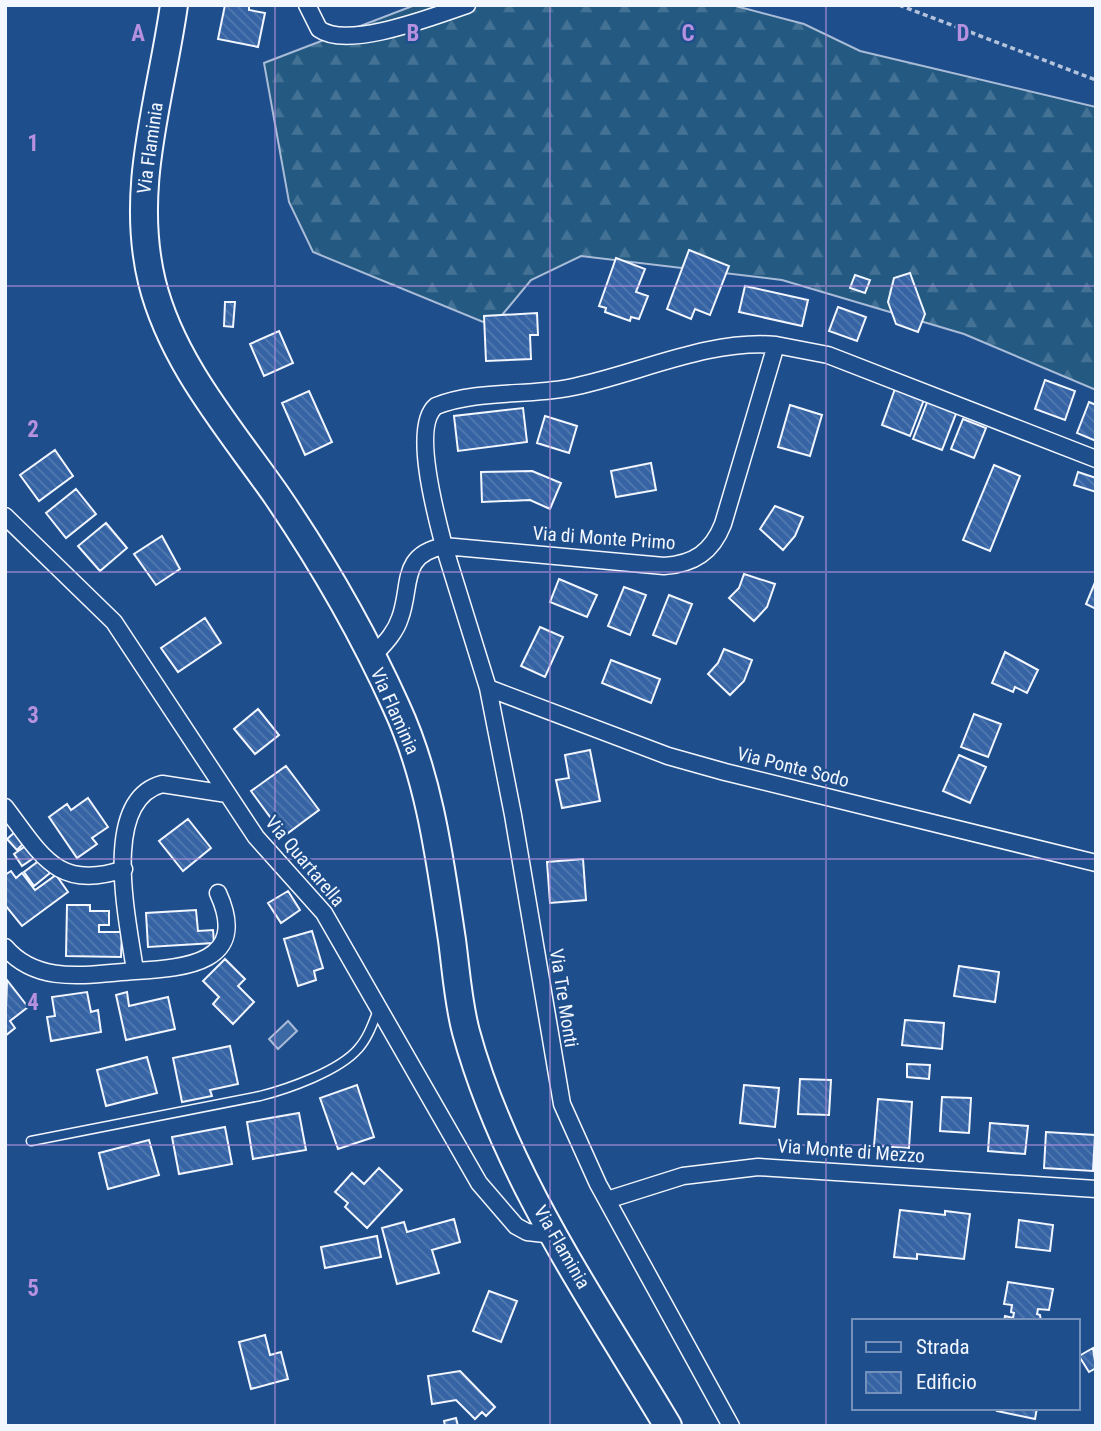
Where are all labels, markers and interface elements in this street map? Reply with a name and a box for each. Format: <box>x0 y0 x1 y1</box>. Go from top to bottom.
text: A <box>131 20 145 47</box>
text: B <box>407 20 419 47</box>
text: C <box>681 20 695 47</box>
text: D <box>957 20 970 47</box>
street label: Via Flaminia <box>132 101 168 195</box>
text: 1 <box>27 130 39 157</box>
text: 2 <box>27 416 39 443</box>
street label: Via di Monte Primo <box>532 522 676 554</box>
street label: Via Flaminia <box>366 664 424 758</box>
text: 3 <box>27 702 39 729</box>
street label: Via Ponte Sodo <box>734 742 852 792</box>
street label: Via Quartarella <box>260 811 350 911</box>
street label: Via Tre Monti <box>545 947 583 1049</box>
text: 4 <box>27 989 39 1016</box>
street label: Via Monte di Mezzo <box>776 1134 926 1168</box>
street label: Via Flaminia <box>529 1201 595 1293</box>
text: 5 <box>27 1275 39 1302</box>
legend <box>852 1319 1080 1410</box>
text: Strada <box>916 1335 970 1359</box>
text: Edificio <box>916 1370 977 1394</box>

